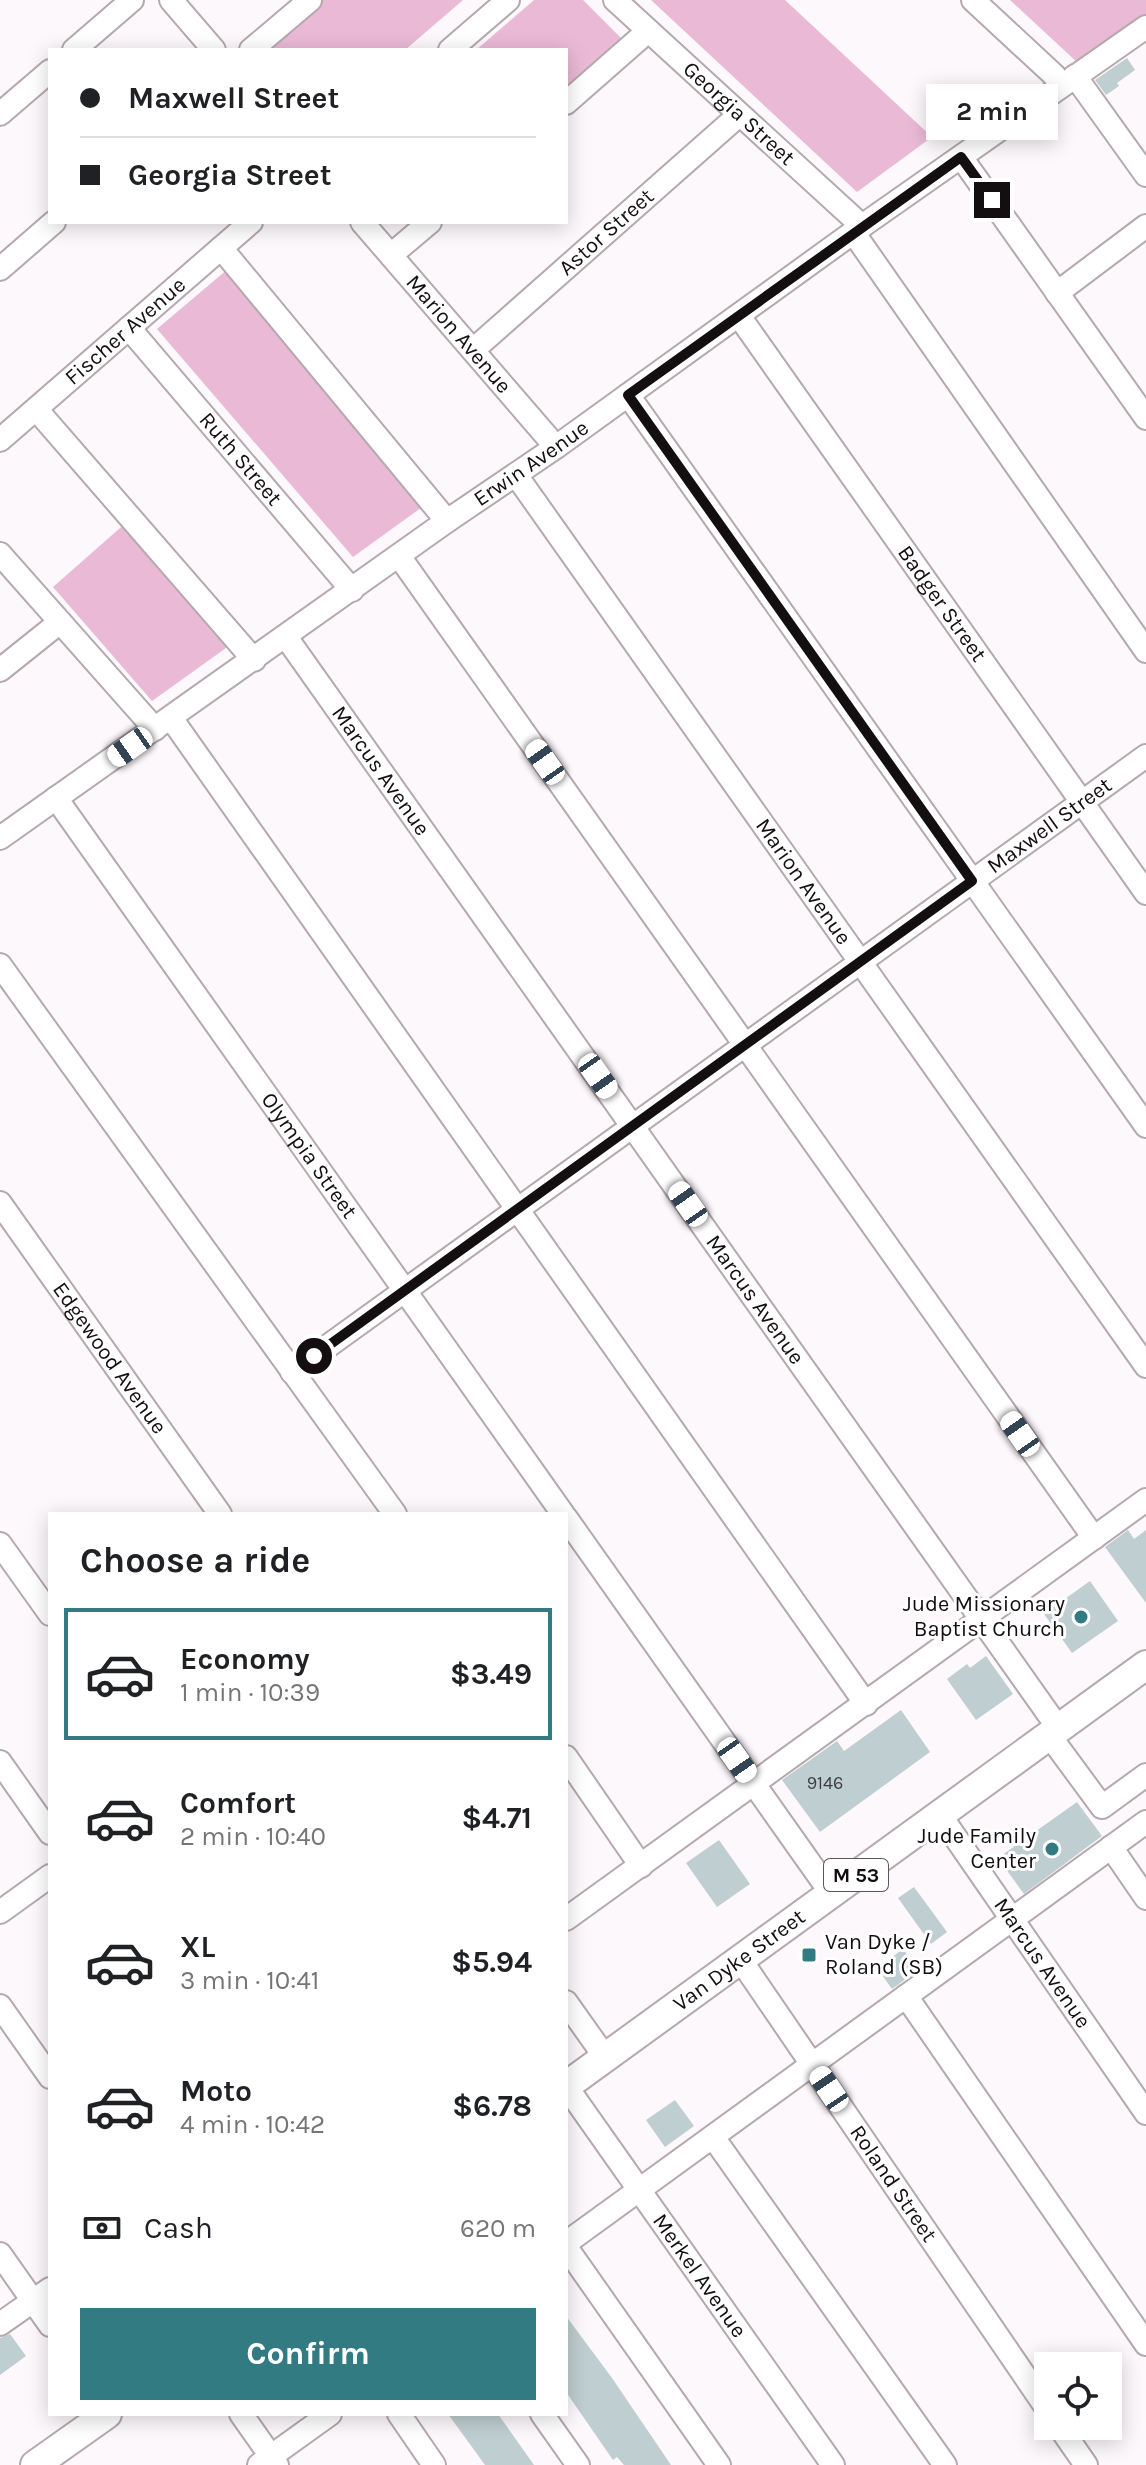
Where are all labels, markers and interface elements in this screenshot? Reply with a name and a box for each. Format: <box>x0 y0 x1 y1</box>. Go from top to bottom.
street label: Georgia Street <box>678 56 800 171</box>
text: Maxwell Street <box>128 80 339 116</box>
callout: 2 min <box>926 84 1058 140</box>
text: 2 min <box>956 96 1028 127</box>
text: Georgia Street <box>128 157 332 193</box>
route end <box>974 182 1010 218</box>
street label: Astor Street <box>554 183 659 281</box>
street label: Marion Avenue <box>400 269 517 399</box>
street label: Fischer Avenue <box>60 272 191 391</box>
street label: Ruth Street <box>194 407 287 511</box>
street label: Erwin Avenue <box>469 415 594 512</box>
street label: Badger Street <box>892 540 992 667</box>
street label: Marcus Avenue <box>326 701 435 841</box>
car <box>103 723 157 771</box>
car <box>521 735 569 789</box>
street label: Maxwell Street <box>982 772 1117 879</box>
street label: Marion Avenue <box>750 814 857 950</box>
car <box>574 1049 622 1103</box>
street label: Olympia Street <box>256 1087 363 1224</box>
car <box>664 1177 712 1231</box>
street label: Marcus Avenue <box>700 1230 810 1370</box>
street label: Edgewood Avenue <box>47 1277 172 1439</box>
route start <box>296 1338 332 1374</box>
car <box>996 1407 1044 1461</box>
text: Choose a ride <box>80 1539 310 1581</box>
place label: Jude Missionary Baptist Church <box>903 1591 1065 1642</box>
marker: Jude Missionary Baptist Church <box>1072 1608 1090 1626</box>
icon: car <box>84 1638 156 1710</box>
text: Economy <box>180 1641 310 1677</box>
text: $3.49 <box>450 1656 532 1692</box>
text: 1 min · 10:39 <box>180 1677 320 1708</box>
car <box>713 1733 761 1787</box>
house number: 9146 <box>807 1772 843 1794</box>
icon: car <box>84 1782 156 1854</box>
text: Comfort <box>180 1785 296 1821</box>
text: $4.71 <box>461 1800 532 1836</box>
text: 2 min · 10:40 <box>180 1821 326 1852</box>
place label: Jude Family Center <box>918 1823 1036 1874</box>
marker: Jude Family Center <box>1043 1840 1061 1858</box>
road number: M 53 <box>824 1859 888 1891</box>
street label: Marcus Avenue <box>988 1893 1096 2033</box>
street label: Van Dyke Street <box>668 1904 810 2017</box>
icon: car <box>84 1926 156 1998</box>
text: XL <box>180 1929 215 1965</box>
place label: Van Dyke / Roland (SB) <box>825 1929 943 1980</box>
text: $5.94 <box>451 1944 532 1980</box>
marker: Van Dyke / Roland (SB) <box>800 1946 818 1964</box>
text: 3 min · 10:41 <box>180 1965 319 1996</box>
car <box>806 2062 852 2116</box>
icon: car <box>84 2070 156 2142</box>
text: Moto <box>180 2073 252 2109</box>
text: $6.78 <box>452 2088 532 2124</box>
text: 4 min · 10:42 <box>180 2109 325 2140</box>
street label: Roland Street <box>844 2120 942 2247</box>
icon: cash <box>80 2206 124 2250</box>
street label: Merkel Avenue <box>647 2209 752 2343</box>
text: Cash <box>144 2210 213 2246</box>
text: 620 m <box>460 2213 536 2244</box>
button: Confirm <box>80 2308 536 2400</box>
map controls <box>1034 2352 1122 2440</box>
button: locate <box>1034 2352 1122 2440</box>

